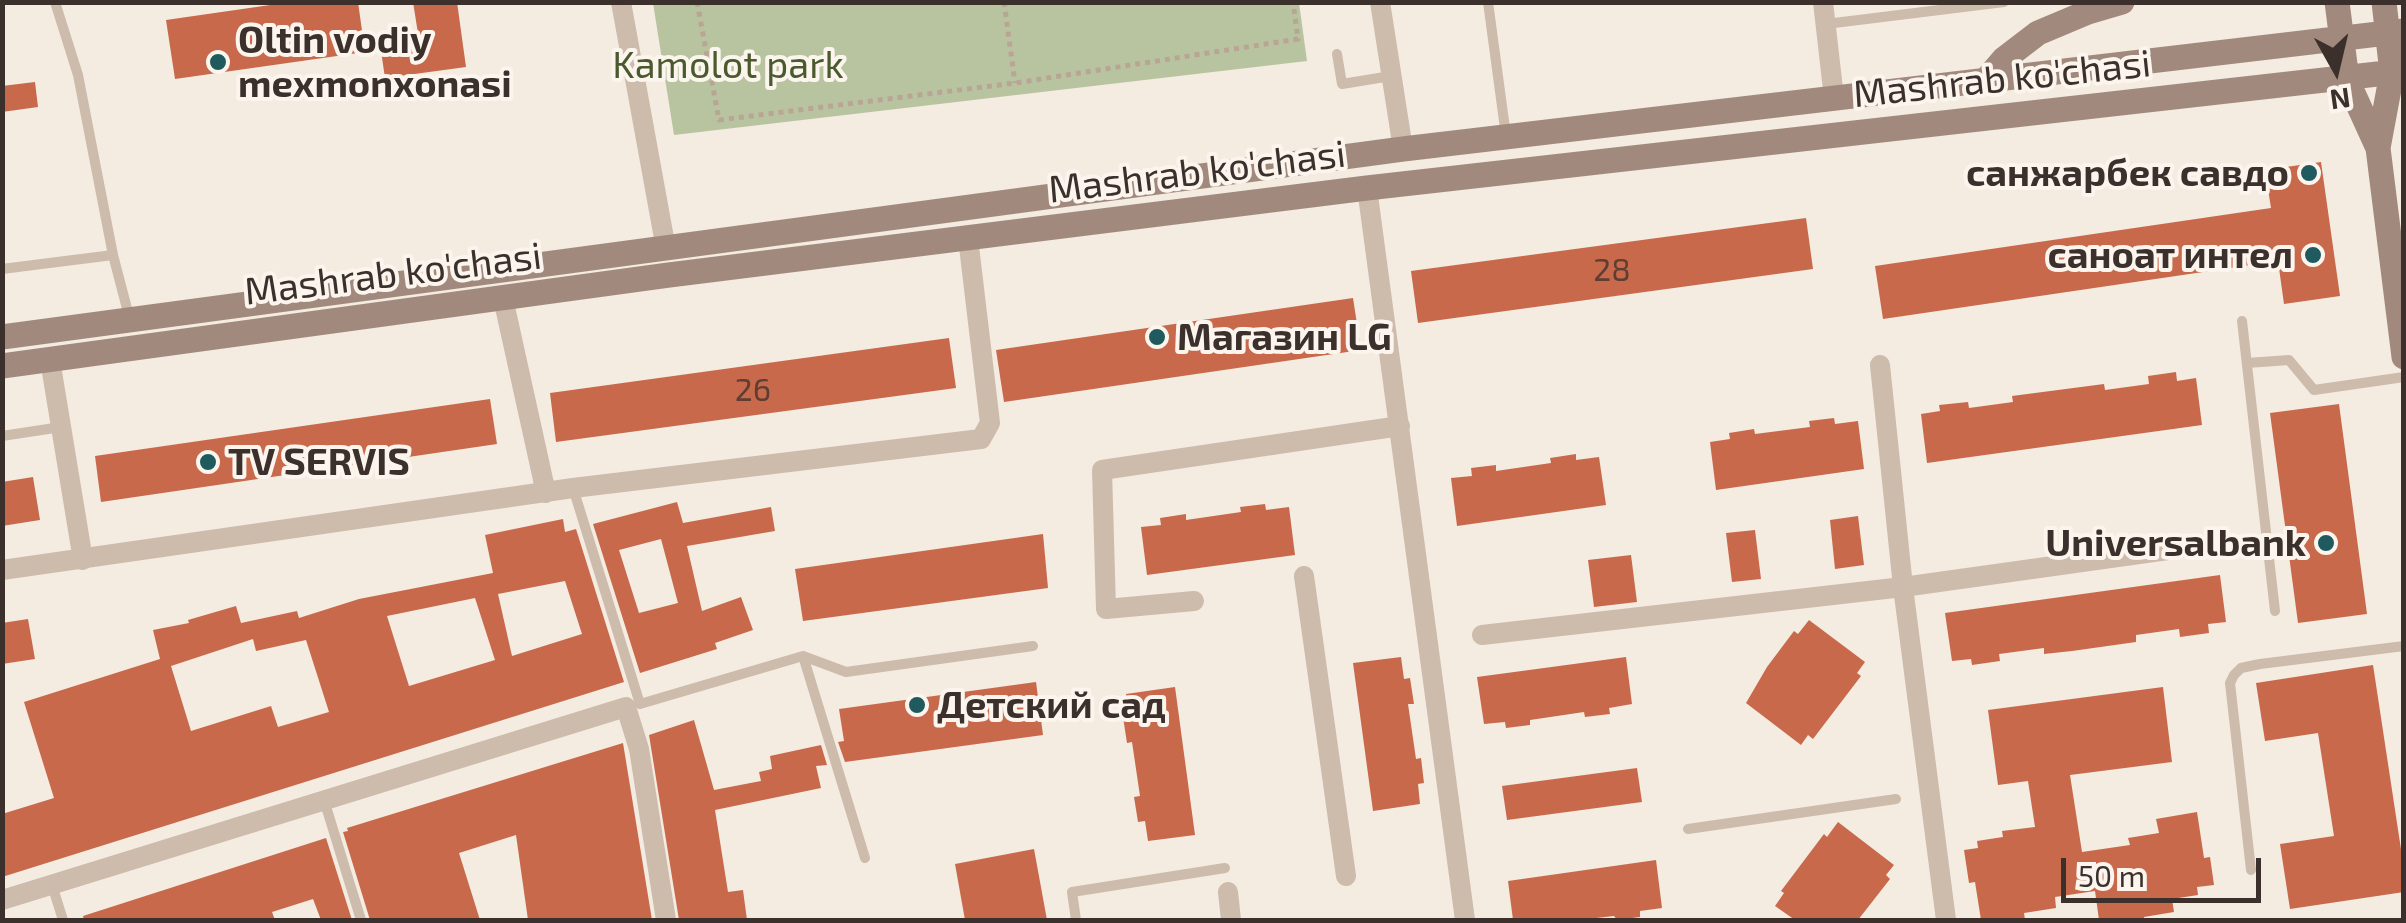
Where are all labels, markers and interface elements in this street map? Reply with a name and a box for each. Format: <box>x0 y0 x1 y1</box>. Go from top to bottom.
place label: Oltin vodiy mexmonxonasi <box>238 17 512 106</box>
north arrow <box>2286 20 2386 120</box>
street label: Mashrab ko'chasi <box>1851 41 2153 117</box>
park label: Kamolot park <box>612 42 844 88</box>
marker: Oltin vodiy mexmonxonasi <box>207 51 229 73</box>
text: N <box>2328 81 2353 118</box>
street label: Mashrab ko'chasi <box>1046 131 1348 213</box>
place label: санжарбек савдо <box>1966 150 2289 196</box>
marker: санжарбек савдо <box>2298 162 2320 184</box>
place label: саноат интел <box>2047 232 2293 278</box>
street label: Mashrab ko'chasi <box>242 233 544 315</box>
marker: саноат интел <box>2302 244 2324 266</box>
house number: 28 <box>1593 251 1631 289</box>
place label: Магазин LG <box>1177 314 1392 360</box>
marker: Магазин LG <box>1146 326 1168 348</box>
house number: 26 <box>735 371 771 409</box>
place label: TV SERVIS <box>228 439 410 485</box>
marker: TV SERVIS <box>197 451 219 473</box>
place label: Universalbank <box>2045 520 2306 566</box>
marker: Universalbank <box>2315 532 2337 554</box>
place label: Детский сад <box>937 682 1166 728</box>
marker: Детский сад <box>906 694 928 716</box>
scale bar <box>2066 838 2266 900</box>
text: 50 m <box>2078 857 2145 893</box>

